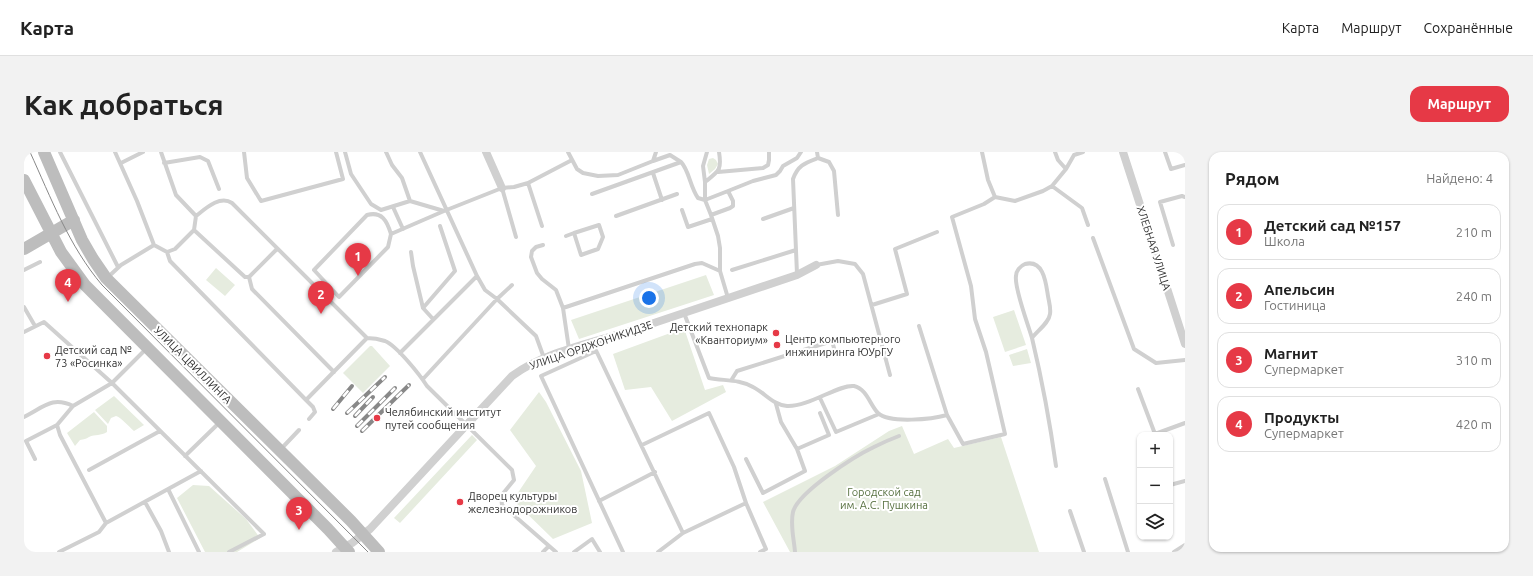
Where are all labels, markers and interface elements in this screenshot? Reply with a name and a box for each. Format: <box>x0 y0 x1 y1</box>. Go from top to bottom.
text: Карта <box>20 17 74 39</box>
text: Карта <box>1282 20 1319 36</box>
text: Маршрут <box>1341 20 1402 36</box>
text: Сохранённые <box>1424 20 1513 36</box>
button: Маршрут <box>1410 86 1509 122</box>
text: Как добраться <box>24 89 223 120</box>
text: Рядом <box>1225 169 1280 188</box>
text: Найдено: 4 <box>1426 171 1493 185</box>
street label: ХЛЕБНАЯ УЛИЦА <box>1135 204 1174 292</box>
text: Детский сад №157 <box>1264 217 1401 234</box>
text: 1 <box>1235 225 1243 239</box>
text: 210 m <box>1456 225 1492 239</box>
text: Школа <box>1264 234 1305 248</box>
pin: 1 <box>345 243 371 276</box>
pin: 4 <box>55 269 81 302</box>
pin: 2 <box>308 281 334 314</box>
text: Апельсин <box>1264 281 1335 298</box>
your location <box>639 288 659 308</box>
text: 2 <box>1235 289 1243 303</box>
text: 240 m <box>1456 289 1492 303</box>
text: Гостиница <box>1264 298 1326 312</box>
street label: УЛИЦА ОРДЖОНИКИДЗЕ <box>528 318 654 372</box>
place label: Детский технопарк «Кванториум» <box>670 321 768 346</box>
street label: УЛИЦА ЦВИЛЛИНГА <box>152 324 235 407</box>
marker: Детский технопарк «Кванториум» <box>771 328 781 338</box>
place label: Центр компьютерного инжиниринга ЮУрГУ <box>785 333 901 358</box>
marker: Центр компьютерного инжиниринга ЮУрГУ <box>772 340 782 350</box>
place label: Детский сад № 73 «Росинка» <box>55 344 132 369</box>
text: Магнит <box>1264 345 1318 362</box>
marker: Детский сад № 73 «Росинка» <box>42 351 52 361</box>
text: 3 <box>1235 353 1243 367</box>
text: 310 m <box>1456 353 1492 367</box>
text: Супермаркет <box>1264 362 1344 376</box>
place label: Челябинский институт путей сообщения <box>385 406 501 431</box>
text: Продукты <box>1264 409 1339 426</box>
marker: Челябинский институт путей сообщения <box>372 413 382 423</box>
text: 4 <box>1235 417 1243 431</box>
text: 420 m <box>1456 417 1492 431</box>
text: Супермаркет <box>1264 426 1344 440</box>
map controls <box>1137 432 1173 540</box>
button: + <box>1137 432 1173 468</box>
button: − <box>1137 468 1173 504</box>
park label: Городской сад им. А.С. Пушкина <box>840 486 928 511</box>
place label: Дворец культуры железнодорожников <box>468 490 577 515</box>
pin: 3 <box>286 497 312 530</box>
marker: Дворец культуры железнодорожников <box>455 497 465 507</box>
button: layers <box>1137 504 1173 540</box>

